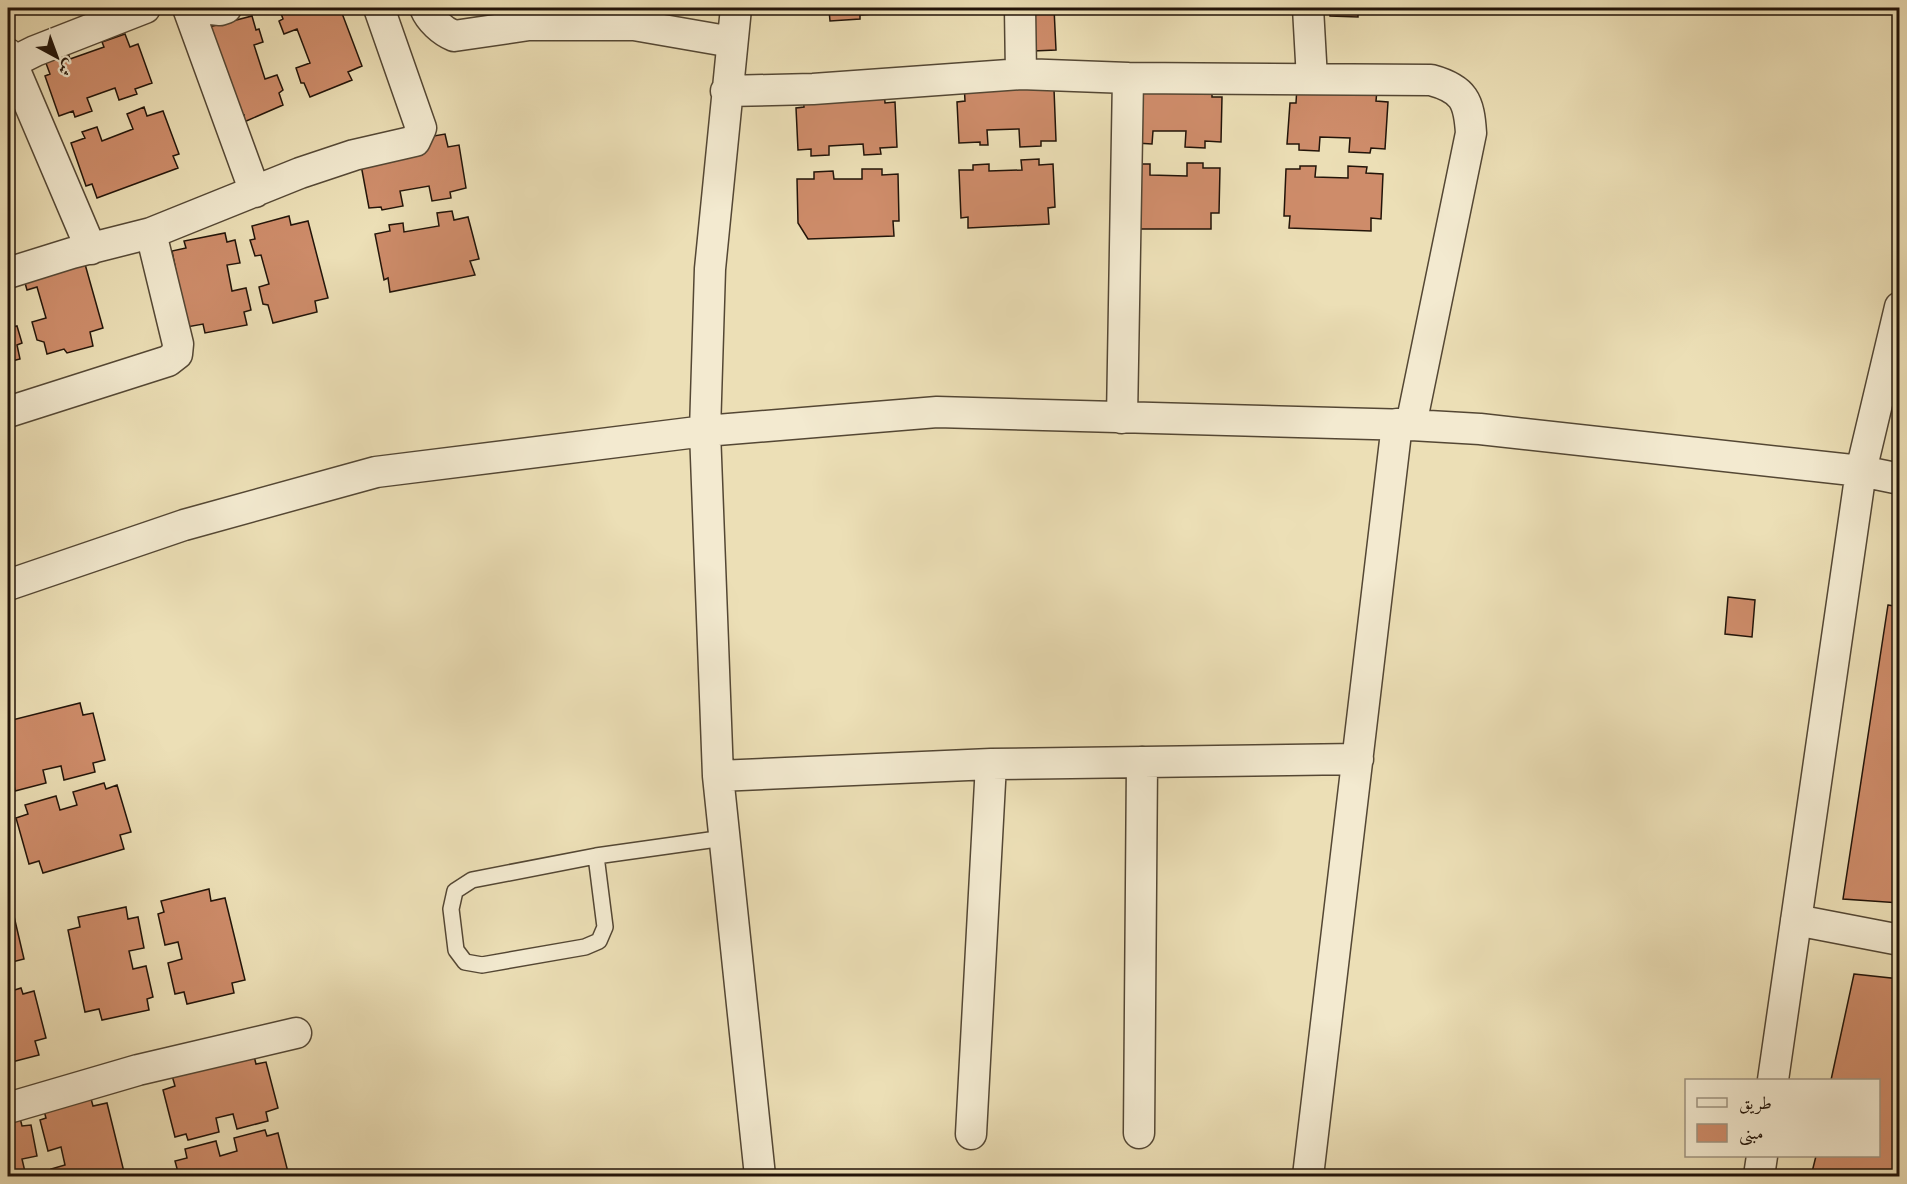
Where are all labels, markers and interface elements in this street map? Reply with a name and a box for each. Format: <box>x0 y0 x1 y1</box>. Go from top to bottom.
north arrow <box>27 27 87 87</box>
text: ش <box>54 56 77 78</box>
legend <box>1685 1079 1880 1157</box>
text: طريق <box>1739 1095 1772 1115</box>
text: مبنى <box>1739 1125 1764 1146</box>

